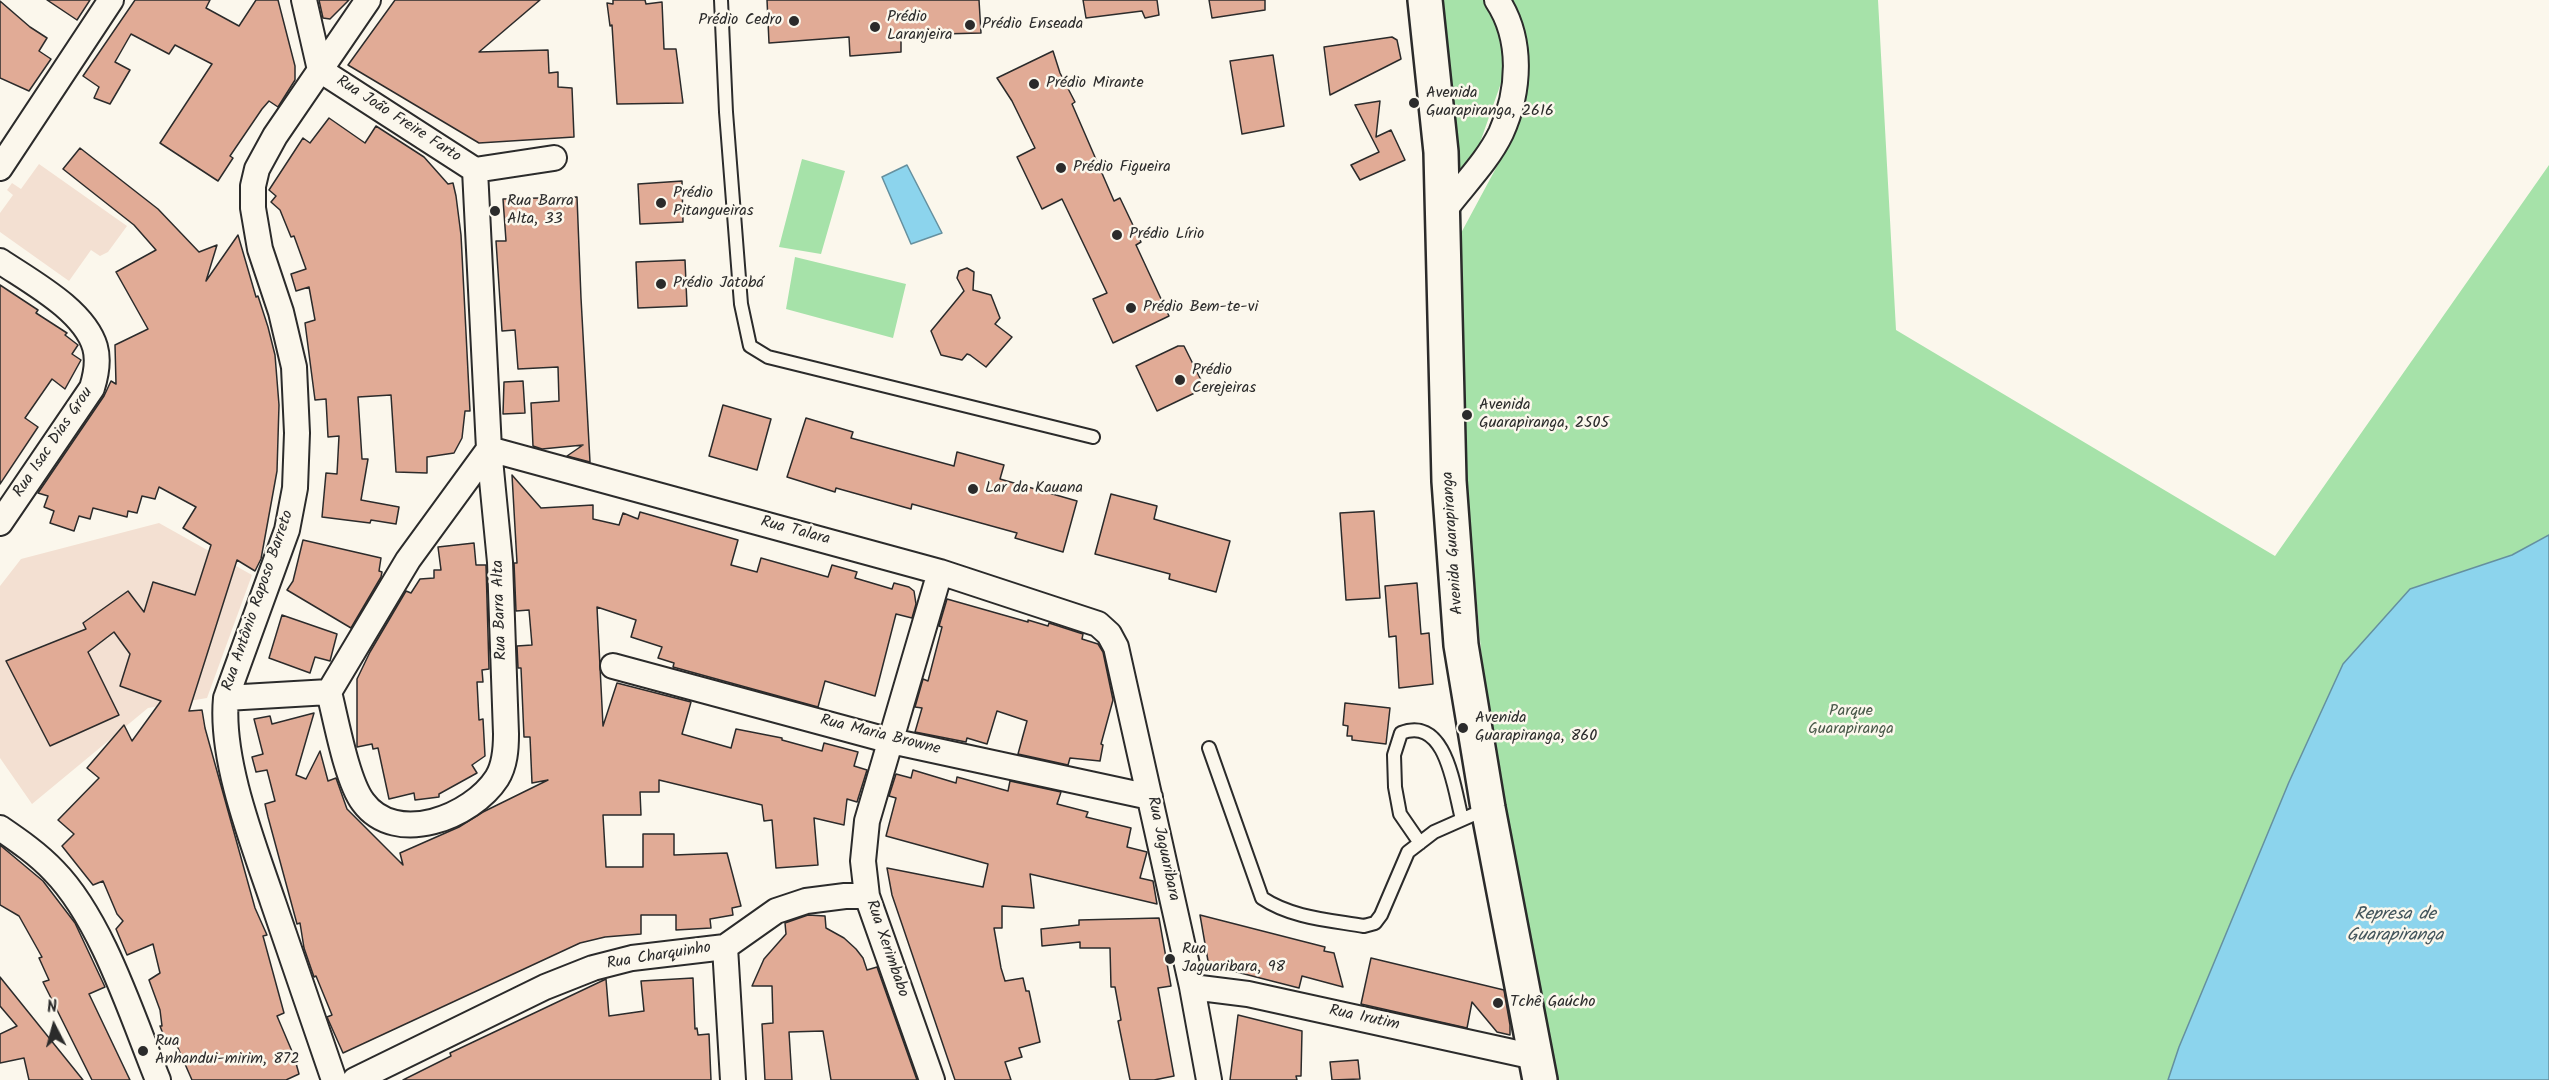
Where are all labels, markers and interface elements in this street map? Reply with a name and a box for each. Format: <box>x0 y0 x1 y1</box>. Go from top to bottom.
place label: Prédio Laranjeira <box>887 8 952 46</box>
place label: Prédio Cedro <box>698 11 782 31</box>
marker: Prédio Cedro <box>787 14 801 28</box>
place label: Prédio Enseada <box>982 15 1083 35</box>
marker: Prédio Enseada <box>963 18 977 32</box>
marker: Prédio Laranjeira <box>868 20 882 34</box>
street label: Rua João Freire Farto <box>332 72 464 168</box>
place label: Prédio Mirante <box>1046 74 1144 94</box>
marker: Prédio Mirante <box>1027 77 1041 91</box>
place label: Avenida Guarapiranga, 2616 <box>1426 84 1554 122</box>
marker: Avenida Guarapiranga, 2616 <box>1407 96 1421 110</box>
place label: Prédio Figueira <box>1073 158 1171 178</box>
marker: Prédio Figueira <box>1054 161 1068 175</box>
place label: Prédio Pitangueiras <box>673 184 754 222</box>
place label: Rua Barra Alta, 33 <box>507 192 574 230</box>
marker: Prédio Pitangueiras <box>654 196 668 210</box>
marker: Rua Barra Alta, 33 <box>488 204 502 218</box>
place label: Prédio Lírio <box>1129 225 1204 245</box>
marker: Prédio Lírio <box>1110 228 1124 242</box>
place label: Prédio Jatobá <box>673 274 764 294</box>
marker: Prédio Jatobá <box>654 277 668 291</box>
place label: Prédio Bem-te-vi <box>1143 298 1258 318</box>
marker: Prédio Bem-te-vi <box>1124 301 1138 315</box>
place label: Prédio Cerejeiras <box>1192 361 1256 399</box>
marker: Prédio Cerejeiras <box>1173 373 1187 387</box>
street label: Rua Isac Dias Grou <box>10 384 98 502</box>
place label: Avenida Guarapiranga, 2505 <box>1479 396 1609 434</box>
marker: Avenida Guarapiranga, 2505 <box>1460 408 1474 422</box>
street label: Avenida Guarapiranga <box>1439 471 1469 615</box>
place label: Lar da Kauana <box>985 479 1083 499</box>
marker: Lar da Kauana <box>966 482 980 496</box>
street label: Rua Antônio Raposo Barreto <box>219 508 299 694</box>
street label: Rua Talara <box>758 514 832 550</box>
street label: Rua Barra Alta <box>490 559 512 661</box>
park label: Parque Guarapiranga <box>1808 702 1894 740</box>
place label: Avenida Guarapiranga, 860 <box>1475 709 1597 747</box>
street label: Rua Maria Browne <box>818 712 942 760</box>
marker: Avenida Guarapiranga, 860 <box>1456 721 1470 735</box>
street label: Rua Jaguaribara <box>1142 795 1182 903</box>
street label: Rua Xerimbabo <box>860 898 912 1000</box>
water label: Represa de Guarapiranga <box>2347 905 2443 948</box>
street label: Rua Charquinho <box>605 939 713 975</box>
place label: Rua Jaguaribara, 98 <box>1182 940 1285 978</box>
marker: Rua Jaguaribara, 98 <box>1163 952 1177 966</box>
place label: Tchê Gaúcho <box>1510 993 1596 1013</box>
text: N <box>46 995 58 1021</box>
north arrow <box>24 996 84 1056</box>
marker: Tchê Gaúcho <box>1491 996 1505 1010</box>
street label: Rua Irutim <box>1327 1002 1401 1036</box>
place label: Rua Anhandui-mirim, 872 <box>155 1032 299 1070</box>
marker: Rua Anhandui-mirim, 872 <box>136 1044 150 1058</box>

